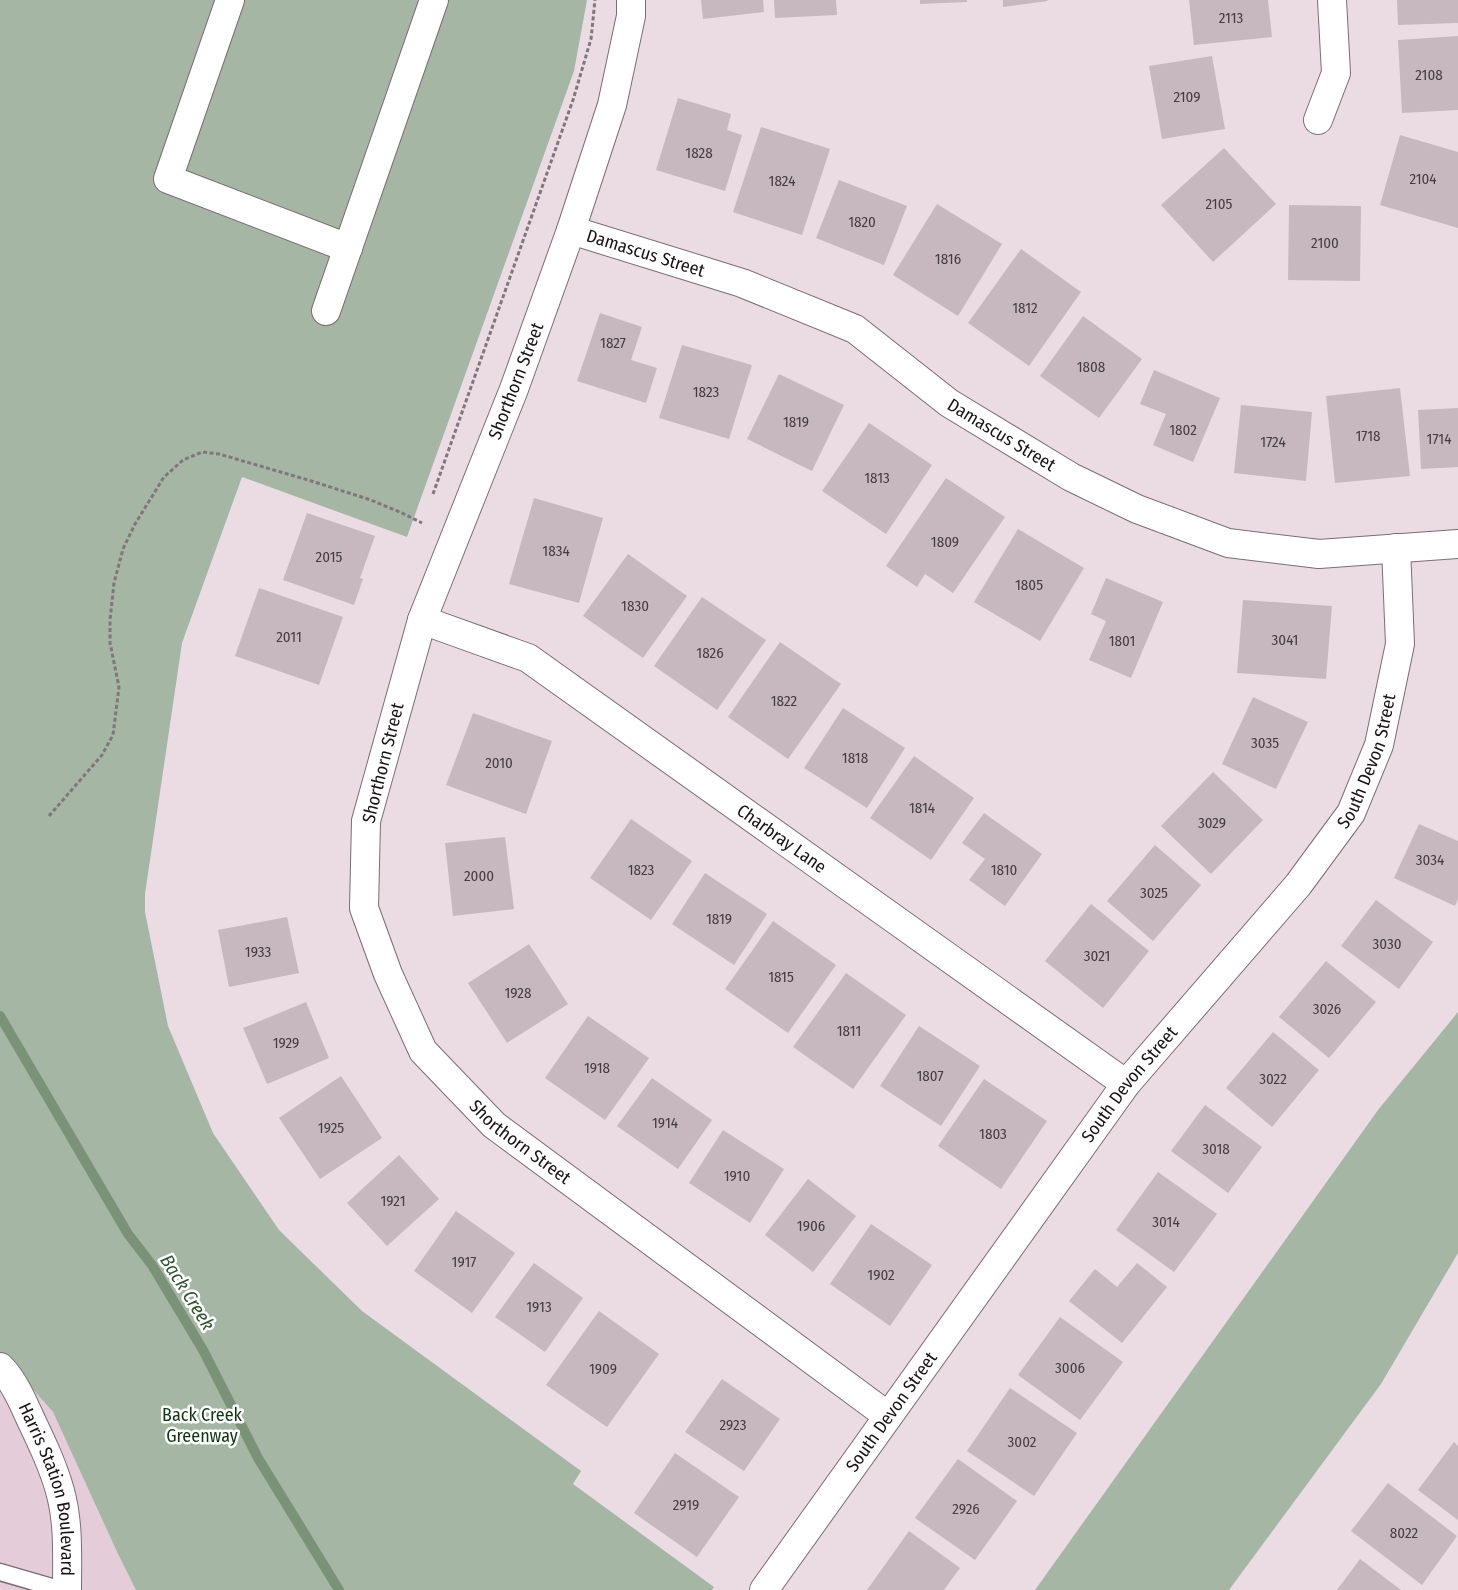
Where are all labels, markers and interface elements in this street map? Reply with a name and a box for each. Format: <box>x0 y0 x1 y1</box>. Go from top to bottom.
house number: 2113 <box>1219 9 1244 27</box>
house number: 2108 <box>1415 66 1443 84</box>
house number: 2109 <box>1173 88 1201 106</box>
house number: 1828 <box>685 144 713 162</box>
house number: 2104 <box>1409 170 1437 188</box>
house number: 1824 <box>769 172 795 190</box>
house number: 2105 <box>1206 195 1233 213</box>
house number: 1820 <box>848 213 876 231</box>
street label: Damascus Street <box>584 224 707 282</box>
house number: 2100 <box>1311 234 1339 252</box>
house number: 1816 <box>935 250 961 268</box>
house number: 1812 <box>1012 299 1038 317</box>
street label: Shorthorn Street <box>484 319 548 442</box>
house number: 1827 <box>600 334 626 352</box>
house number: 1808 <box>1077 358 1105 376</box>
house number: 1823 <box>693 383 720 401</box>
street label: Damascus Street <box>943 394 1060 476</box>
house number: 1819 <box>783 413 809 431</box>
house number: 1802 <box>1169 421 1197 439</box>
house number: 1718 <box>1355 427 1381 445</box>
house number: 1714 <box>1427 430 1451 448</box>
house number: 1724 <box>1260 433 1286 451</box>
house number: 1813 <box>864 469 890 487</box>
house number: 1809 <box>931 533 959 551</box>
house number: 1834 <box>542 542 570 560</box>
house number: 2015 <box>316 548 343 566</box>
house number: 1805 <box>1015 576 1043 594</box>
house number: 1830 <box>621 597 649 615</box>
house number: 2011 <box>276 628 302 646</box>
house number: 3041 <box>1272 631 1298 649</box>
house number: 1801 <box>1109 632 1135 650</box>
house number: 1826 <box>696 644 724 662</box>
house number: 1822 <box>771 692 798 710</box>
street label: South Devon Street <box>1332 692 1400 833</box>
street label: Shorthorn Street <box>357 700 409 825</box>
house number: 3035 <box>1251 734 1279 752</box>
house number: 1818 <box>842 749 868 767</box>
house number: 2010 <box>485 754 513 772</box>
street label: Charbray Lane <box>733 799 831 878</box>
house number: 1814 <box>909 799 935 817</box>
house number: 3029 <box>1198 814 1226 832</box>
house number: 3034 <box>1416 851 1444 869</box>
house number: 1823 <box>628 861 655 879</box>
house number: 1810 <box>991 861 1017 879</box>
house number: 2000 <box>464 867 494 885</box>
house number: 3025 <box>1140 884 1168 902</box>
house number: 1819 <box>706 910 732 928</box>
house number: 3030 <box>1372 935 1402 953</box>
house number: 1933 <box>245 943 271 961</box>
house number: 3021 <box>1084 947 1110 965</box>
house number: 1815 <box>768 968 794 986</box>
house number: 1928 <box>504 984 532 1002</box>
house number: 3026 <box>1313 1000 1341 1018</box>
house number: 1811 <box>837 1022 861 1040</box>
street label: South Devon Street <box>1077 1022 1182 1147</box>
house number: 1929 <box>273 1034 299 1052</box>
house number: 1918 <box>584 1059 610 1077</box>
house number: 1807 <box>917 1067 943 1085</box>
house number: 3022 <box>1259 1070 1287 1088</box>
street label: Shorthorn Street <box>465 1095 575 1189</box>
house number: 1914 <box>652 1114 678 1132</box>
house number: 1925 <box>318 1119 344 1137</box>
house number: 1803 <box>979 1125 1007 1143</box>
house number: 3018 <box>1202 1140 1230 1158</box>
house number: 1910 <box>724 1167 750 1185</box>
house number: 1921 <box>380 1192 406 1210</box>
house number: 3014 <box>1152 1213 1180 1231</box>
house number: 1906 <box>797 1217 825 1235</box>
water label: Back Creek <box>155 1250 220 1334</box>
house number: 1917 <box>452 1253 476 1271</box>
house number: 1902 <box>867 1266 895 1284</box>
house number: 1913 <box>526 1298 552 1316</box>
street label: South Devon Street <box>841 1348 942 1476</box>
house number: 3006 <box>1055 1359 1085 1377</box>
house number: 1909 <box>589 1360 617 1378</box>
street label: Harris Station Boulevard <box>14 1399 78 1576</box>
park label: Back Creek Greenway <box>162 1404 243 1447</box>
house number: 2923 <box>720 1416 747 1434</box>
house number: 3002 <box>1008 1433 1037 1451</box>
house number: 2919 <box>673 1496 699 1514</box>
house number: 2926 <box>952 1500 980 1518</box>
house number: 8022 <box>1390 1524 1419 1542</box>

